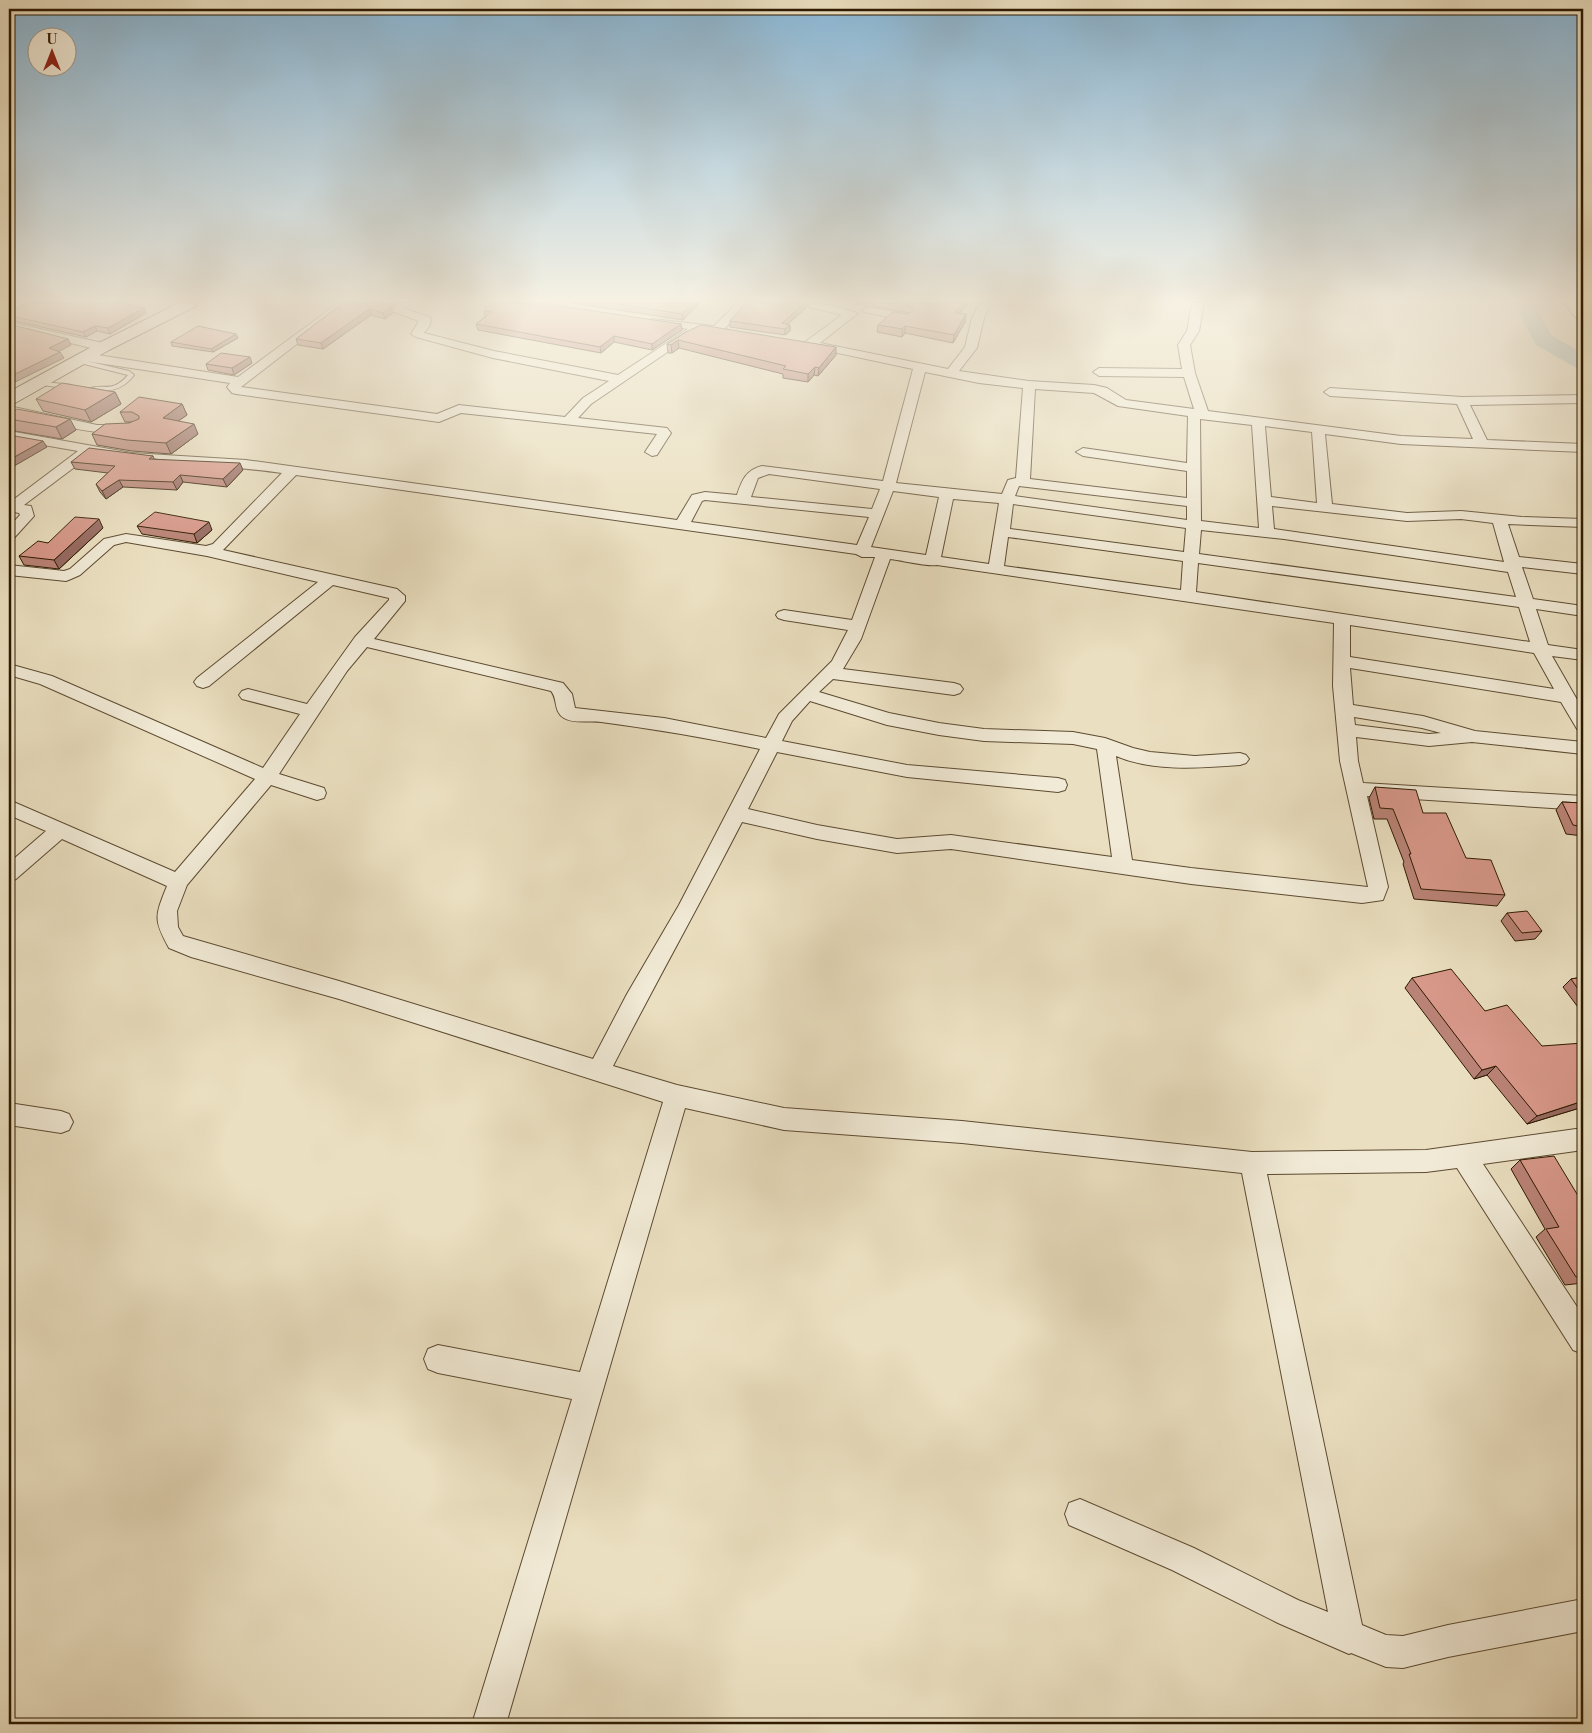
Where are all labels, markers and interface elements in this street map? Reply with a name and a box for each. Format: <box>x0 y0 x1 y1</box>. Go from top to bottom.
north arrow <box>28 28 78 78</box>
text: U <box>47 31 58 49</box>

